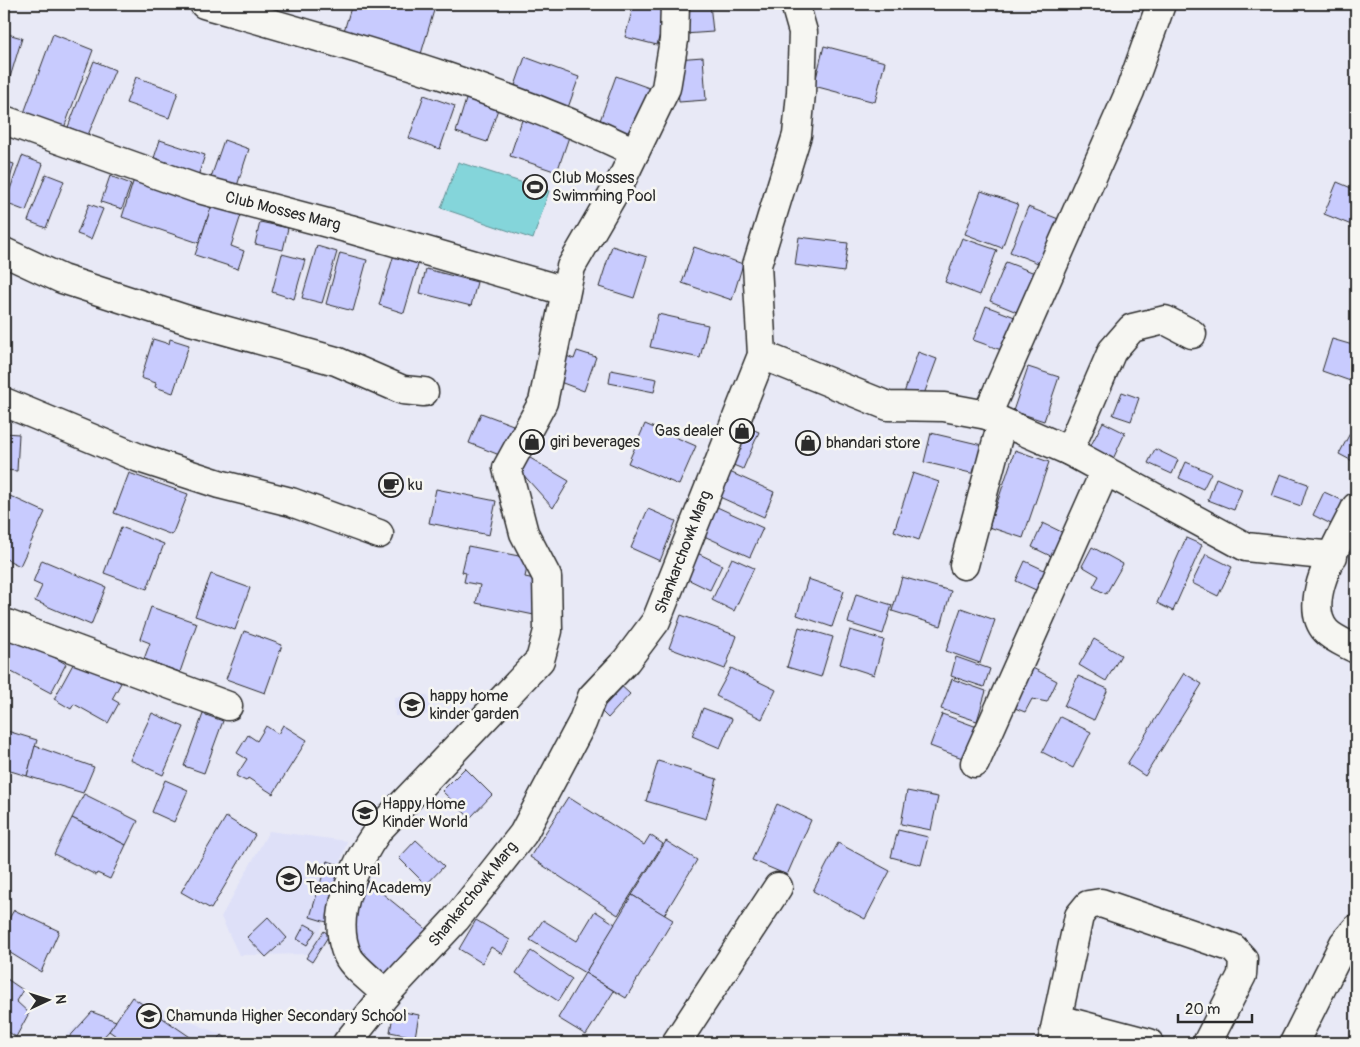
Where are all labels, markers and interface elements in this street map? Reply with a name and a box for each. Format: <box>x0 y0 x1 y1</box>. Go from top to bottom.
place label: Club Mosses Swimming Pool <box>552 168 656 206</box>
sports icon: Club Mosses Swimming Pool <box>522 174 548 200</box>
street label: Club Mosses Marg <box>223 187 343 235</box>
shop icon: Gas dealer <box>729 418 755 444</box>
place label: Gas dealer <box>655 421 724 441</box>
shop icon: giri beverages <box>519 429 545 455</box>
shop icon: bhandari store <box>795 430 821 456</box>
place label: giri beverages <box>550 432 640 452</box>
place label: bhandari store <box>826 433 920 453</box>
cafe icon: ku <box>378 472 404 498</box>
place label: ku <box>408 475 423 495</box>
street label: Shankarchowk Marg <box>650 488 716 616</box>
place label: happy home kinder garden <box>430 686 519 724</box>
school or university icon: happy home kinder garden <box>399 692 425 718</box>
place label: Happy Home Kinder World <box>382 794 468 832</box>
school or university icon: Happy Home Kinder World <box>352 800 378 826</box>
street label: Shankarchowk Marg <box>424 837 522 951</box>
place label: Mount Ural Teaching Academy <box>306 860 431 898</box>
school or university icon: Mount Ural Teaching Academy <box>276 866 302 892</box>
north arrow <box>22 974 72 1024</box>
scale bar <box>1178 992 1251 1024</box>
text: N <box>52 994 69 1004</box>
text: 20 m <box>1185 1000 1220 1019</box>
school or university icon: Chamunda Higher Secondary School <box>136 1003 162 1029</box>
place label: Chamunda Higher Secondary School <box>166 1006 407 1026</box>

